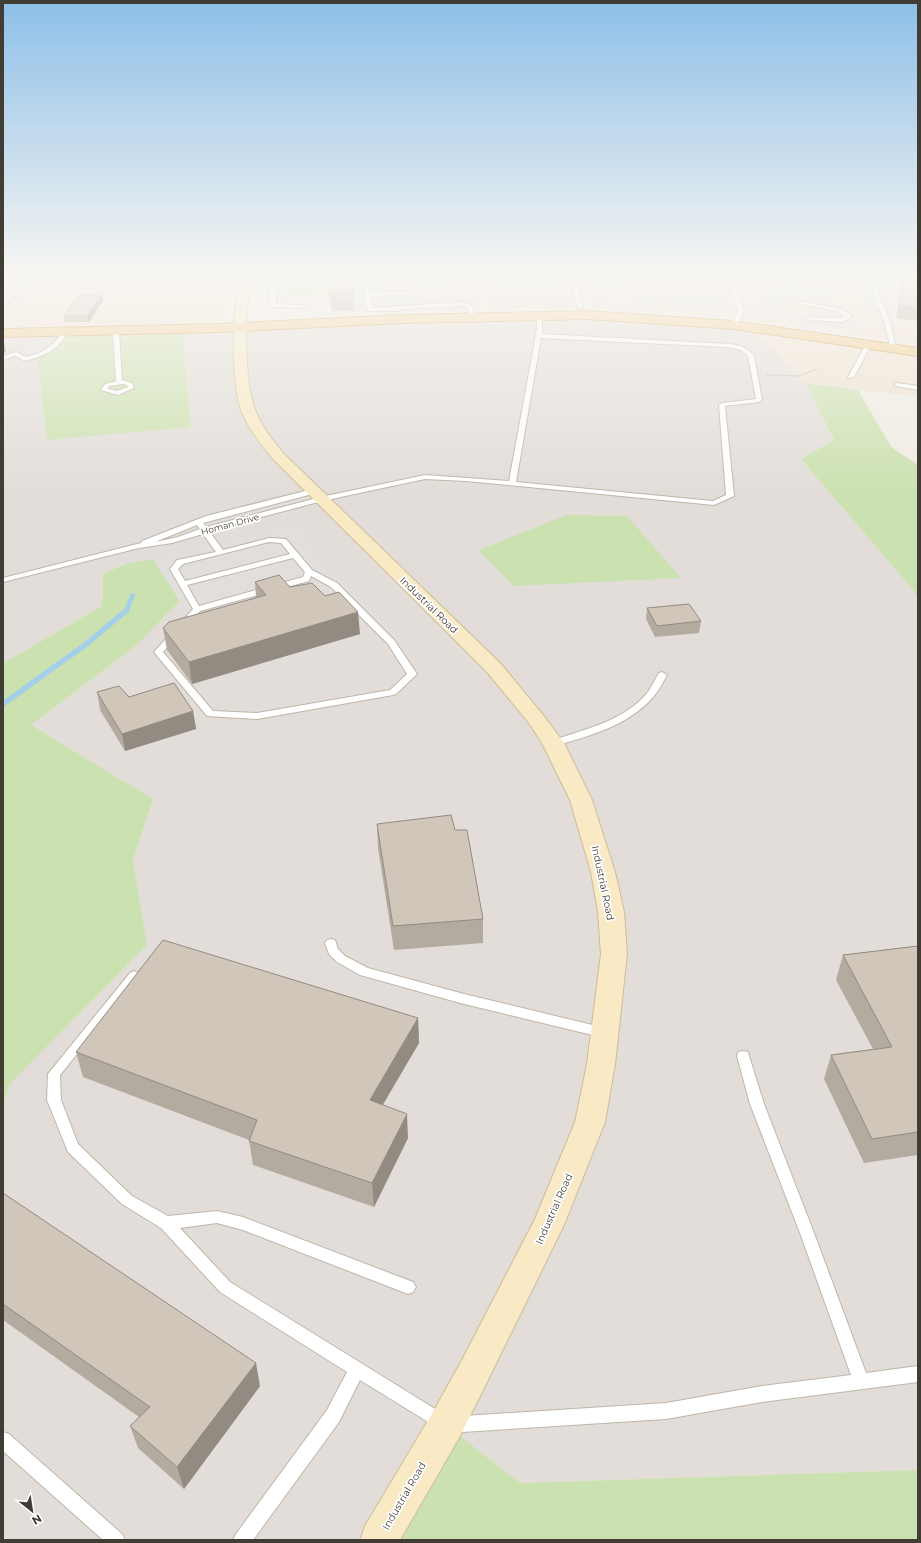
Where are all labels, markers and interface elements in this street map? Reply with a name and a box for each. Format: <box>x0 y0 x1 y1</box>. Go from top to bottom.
street label: Homan Drive <box>200 511 261 537</box>
street label: Industrial Road <box>397 574 461 636</box>
street label: Industrial Road <box>589 844 617 922</box>
street label: Industrial Road <box>533 1172 575 1246</box>
street label: Industrial Road <box>379 1460 429 1532</box>
north arrow <box>12 1491 52 1531</box>
text: N <box>30 1511 44 1528</box>

